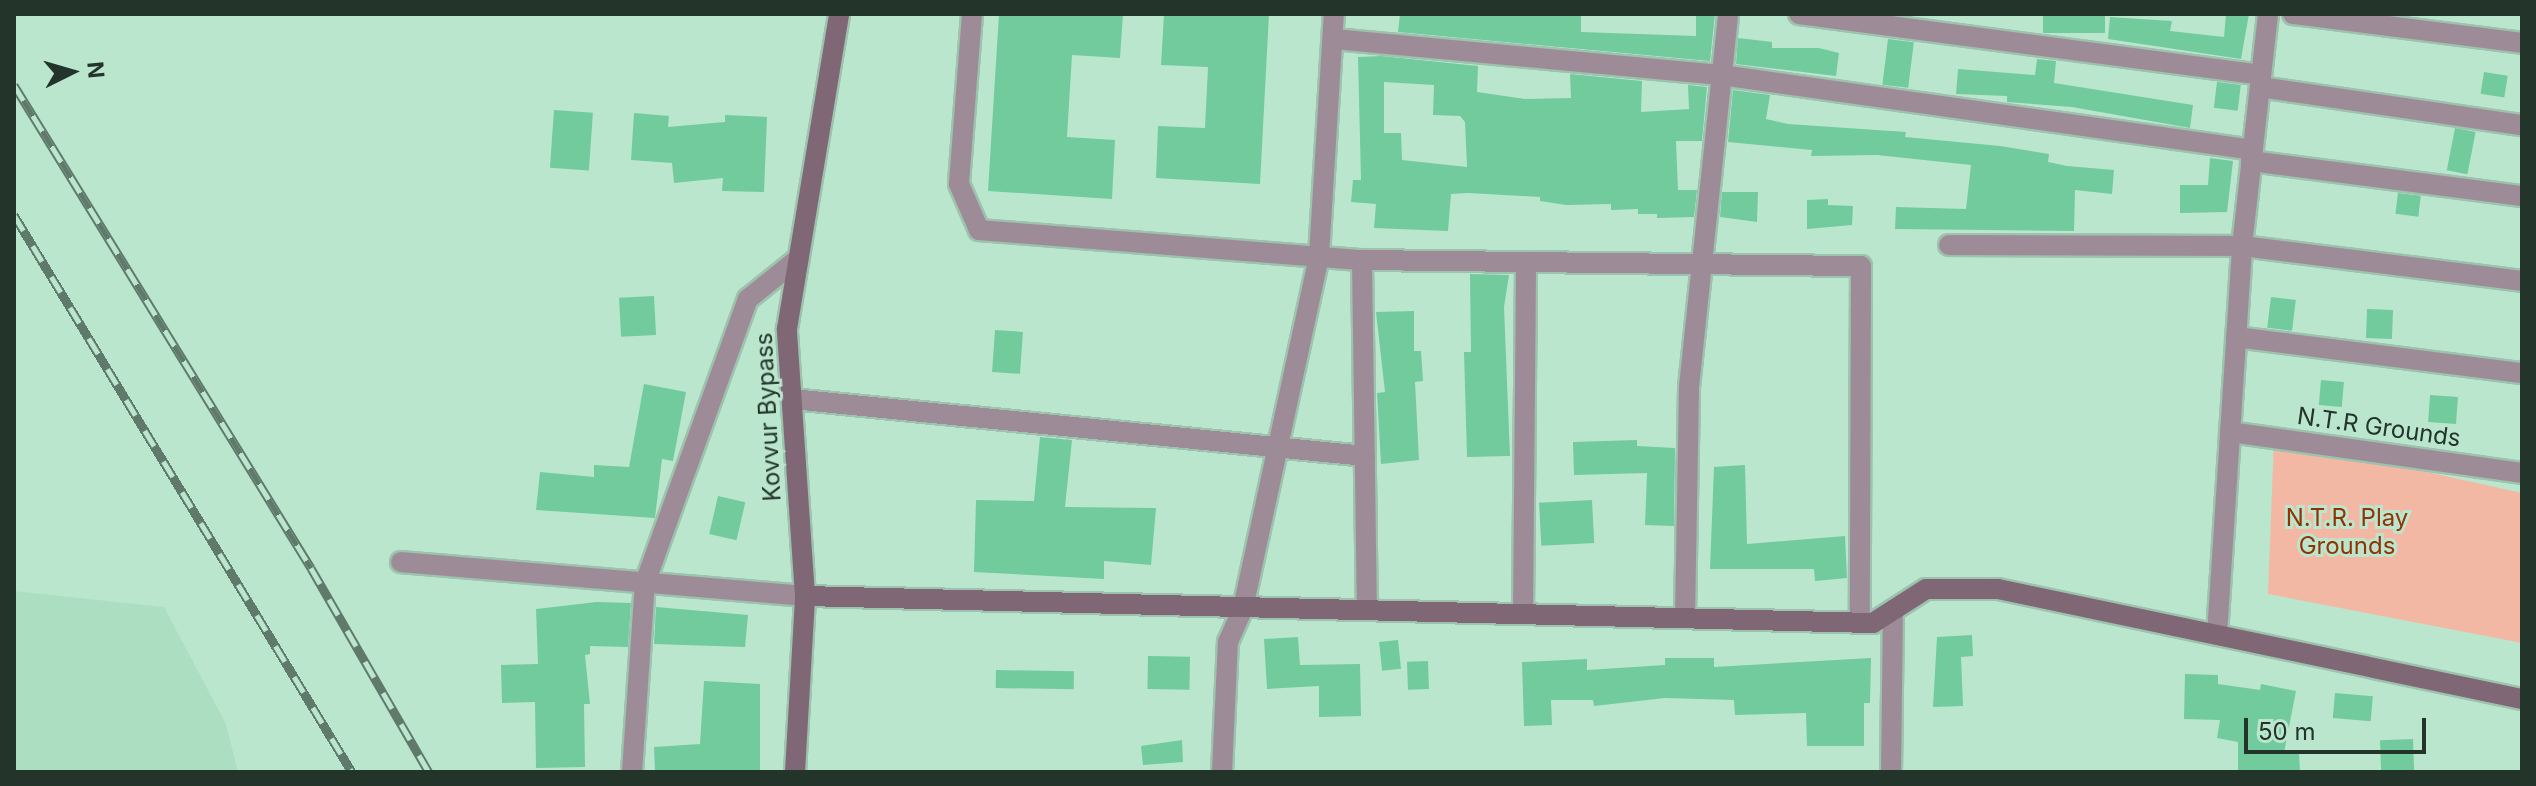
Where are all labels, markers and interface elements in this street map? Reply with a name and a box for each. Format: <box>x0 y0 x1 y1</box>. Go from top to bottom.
north arrow <box>32 32 112 112</box>
text: N <box>82 60 110 79</box>
street label: Kovvur Bypass <box>749 332 787 502</box>
street label: N.T.R Grounds <box>2295 401 2463 453</box>
park label: N.T.R. Play Grounds <box>2286 504 2408 560</box>
scale bar <box>2248 702 2430 752</box>
text: 50 m <box>2258 717 2316 746</box>

